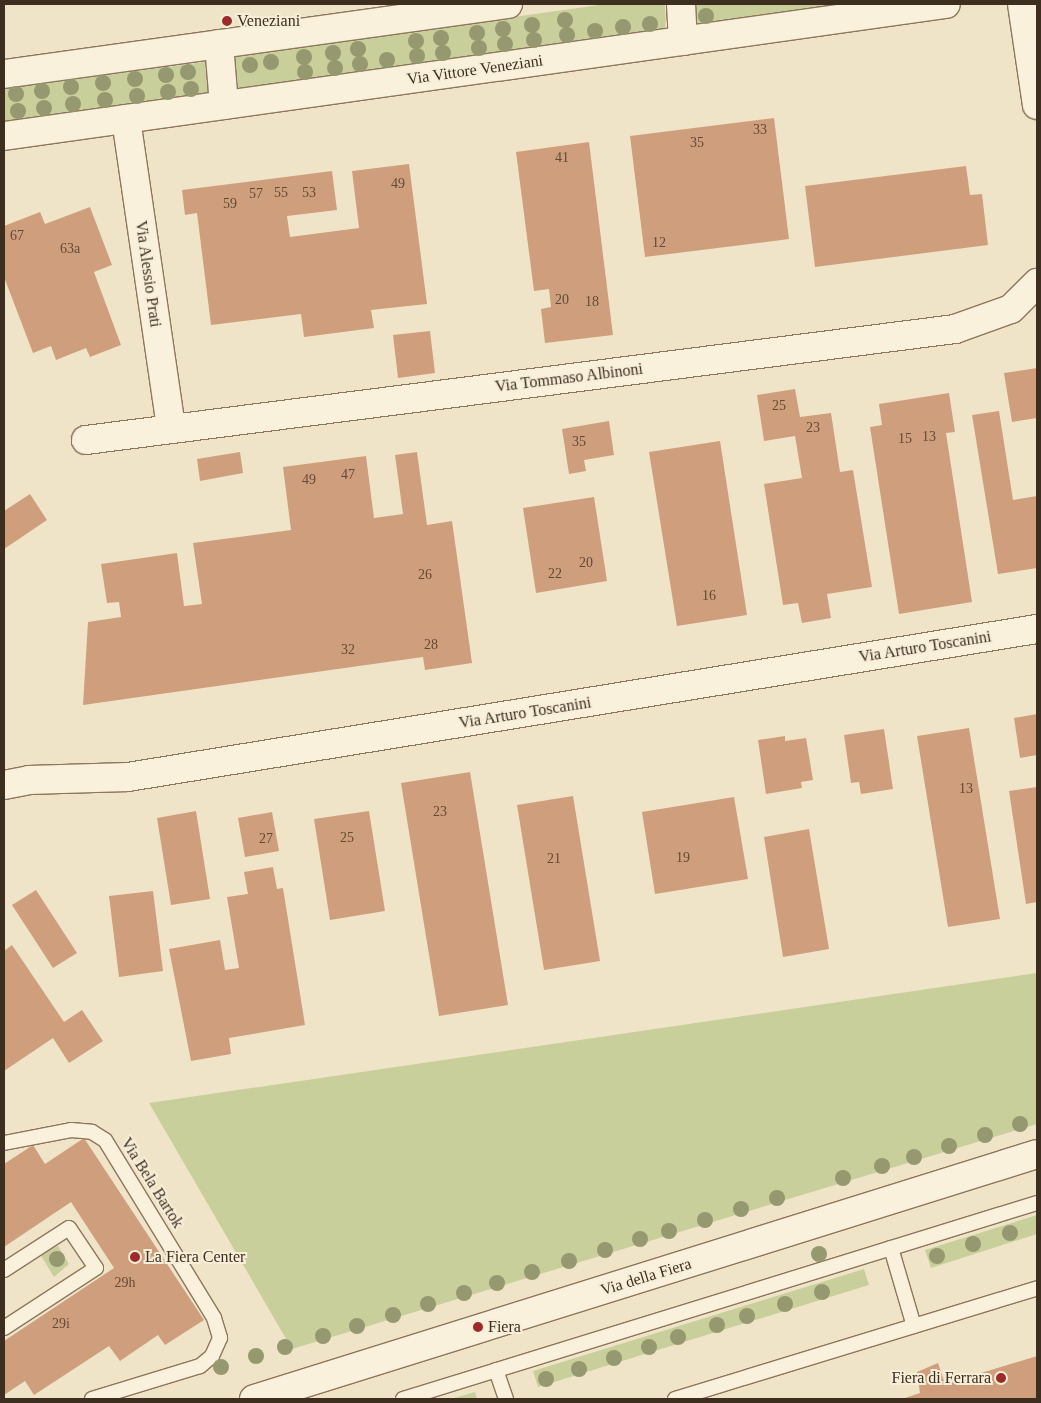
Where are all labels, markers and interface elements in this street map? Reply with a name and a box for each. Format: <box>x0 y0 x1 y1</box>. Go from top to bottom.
place label: Veneziani <box>237 11 300 31</box>
marker: Veneziani <box>221 15 233 27</box>
street label: Via Vittore Veneziani <box>406 51 544 89</box>
house number: 33 <box>753 122 767 138</box>
house number: 35 <box>690 135 704 151</box>
house number: 41 <box>555 150 569 166</box>
house number: 49 <box>391 176 405 192</box>
house number: 55 <box>274 185 288 201</box>
house number: 53 <box>302 185 316 201</box>
house number: 57 <box>249 186 263 202</box>
house number: 59 <box>223 196 237 212</box>
street label: Via Alessio Prati <box>131 219 165 329</box>
house number: 67 <box>10 228 24 244</box>
house number: 12 <box>652 235 666 251</box>
house number: 63a <box>60 241 80 257</box>
house number: 20 <box>555 292 569 308</box>
house number: 18 <box>585 294 599 310</box>
street label: Via Tommaso Albinoni <box>493 359 645 397</box>
house number: 25 <box>772 398 786 414</box>
house number: 23 <box>806 420 820 436</box>
house number: 13 <box>922 429 936 445</box>
house number: 15 <box>898 431 912 447</box>
house number: 35 <box>572 434 586 450</box>
house number: 47 <box>341 467 355 483</box>
house number: 49 <box>302 472 316 488</box>
house number: 20 <box>579 555 593 571</box>
house number: 22 <box>548 566 562 582</box>
house number: 26 <box>418 567 432 583</box>
house number: 16 <box>702 588 716 604</box>
street label: Via Arturo Toscanini <box>857 627 993 667</box>
house number: 28 <box>424 637 438 653</box>
house number: 32 <box>341 642 355 658</box>
street label: Via Arturo Toscanini <box>457 693 593 733</box>
house number: 13 <box>959 781 973 797</box>
house number: 23 <box>433 804 447 820</box>
house number: 25 <box>340 830 354 846</box>
house number: 27 <box>259 831 273 847</box>
house number: 19 <box>676 850 690 866</box>
house number: 21 <box>547 851 561 867</box>
street label: Via Bela Bartok <box>117 1134 187 1232</box>
place label: La Fiera Center <box>145 1247 245 1267</box>
marker: La Fiera Center <box>129 1251 141 1263</box>
street label: Via della Fiera <box>598 1254 694 1300</box>
house number: 29h <box>114 1275 136 1291</box>
house number: 29i <box>52 1316 70 1332</box>
place label: Fiera <box>488 1317 521 1337</box>
marker: Fiera <box>472 1321 484 1333</box>
place label: Fiera di Ferrara <box>891 1368 991 1388</box>
marker: Fiera di Ferrara <box>995 1372 1007 1384</box>

